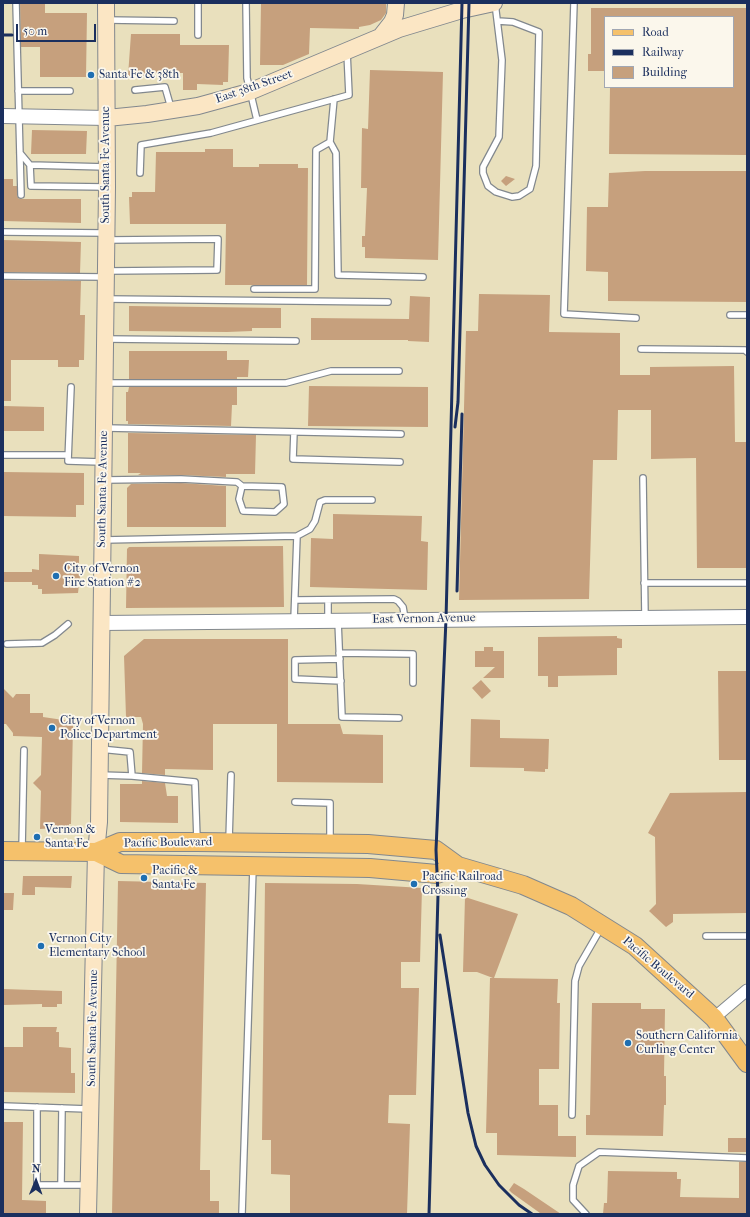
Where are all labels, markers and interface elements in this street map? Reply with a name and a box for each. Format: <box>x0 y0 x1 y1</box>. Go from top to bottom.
scale bar <box>18 16 98 42</box>
legend <box>604 16 734 88</box>
text: 50 m <box>23 24 47 38</box>
text: Road <box>642 25 669 39</box>
text: Railway <box>642 45 684 59</box>
text: Building <box>642 65 687 79</box>
street label: East 38th Street <box>214 67 294 107</box>
place label: Santa Fe & 38th <box>99 68 179 82</box>
marker: Santa Fe & 38th <box>86 70 96 80</box>
street label: South Santa Fe Avenue <box>99 106 113 224</box>
street label: South Santa Fe Avenue <box>95 430 111 548</box>
place label: City of Vernon Fire Station #2 <box>64 562 141 590</box>
marker: City of Vernon Fire Station #2 <box>51 571 61 581</box>
street label: East Vernon Avenue <box>372 611 476 627</box>
place label: City of Vernon Police Department <box>60 714 157 742</box>
marker: City of Vernon Police Department <box>47 723 57 733</box>
place label: Vernon & Santa Fe <box>45 823 95 851</box>
marker: Vernon & Santa Fe <box>32 832 42 842</box>
street label: Pacific Boulevard <box>124 835 212 851</box>
place label: Pacific & Santa Fe <box>152 864 198 892</box>
place label: Pacific Railroad Crossing <box>422 870 503 898</box>
marker: Pacific & Santa Fe <box>139 873 149 883</box>
marker: Pacific Railroad Crossing <box>409 879 419 889</box>
place label: Vernon City Elementary School <box>49 932 146 960</box>
street label: Pacific Boulevard <box>619 934 697 1002</box>
marker: Vernon City Elementary School <box>36 941 46 951</box>
street label: South Santa Fe Avenue <box>85 969 101 1087</box>
place label: Southern California Curling Center <box>636 1029 738 1057</box>
marker: Southern California Curling Center <box>623 1038 633 1048</box>
north arrow <box>16 1161 56 1201</box>
text: N <box>32 1162 41 1175</box>

